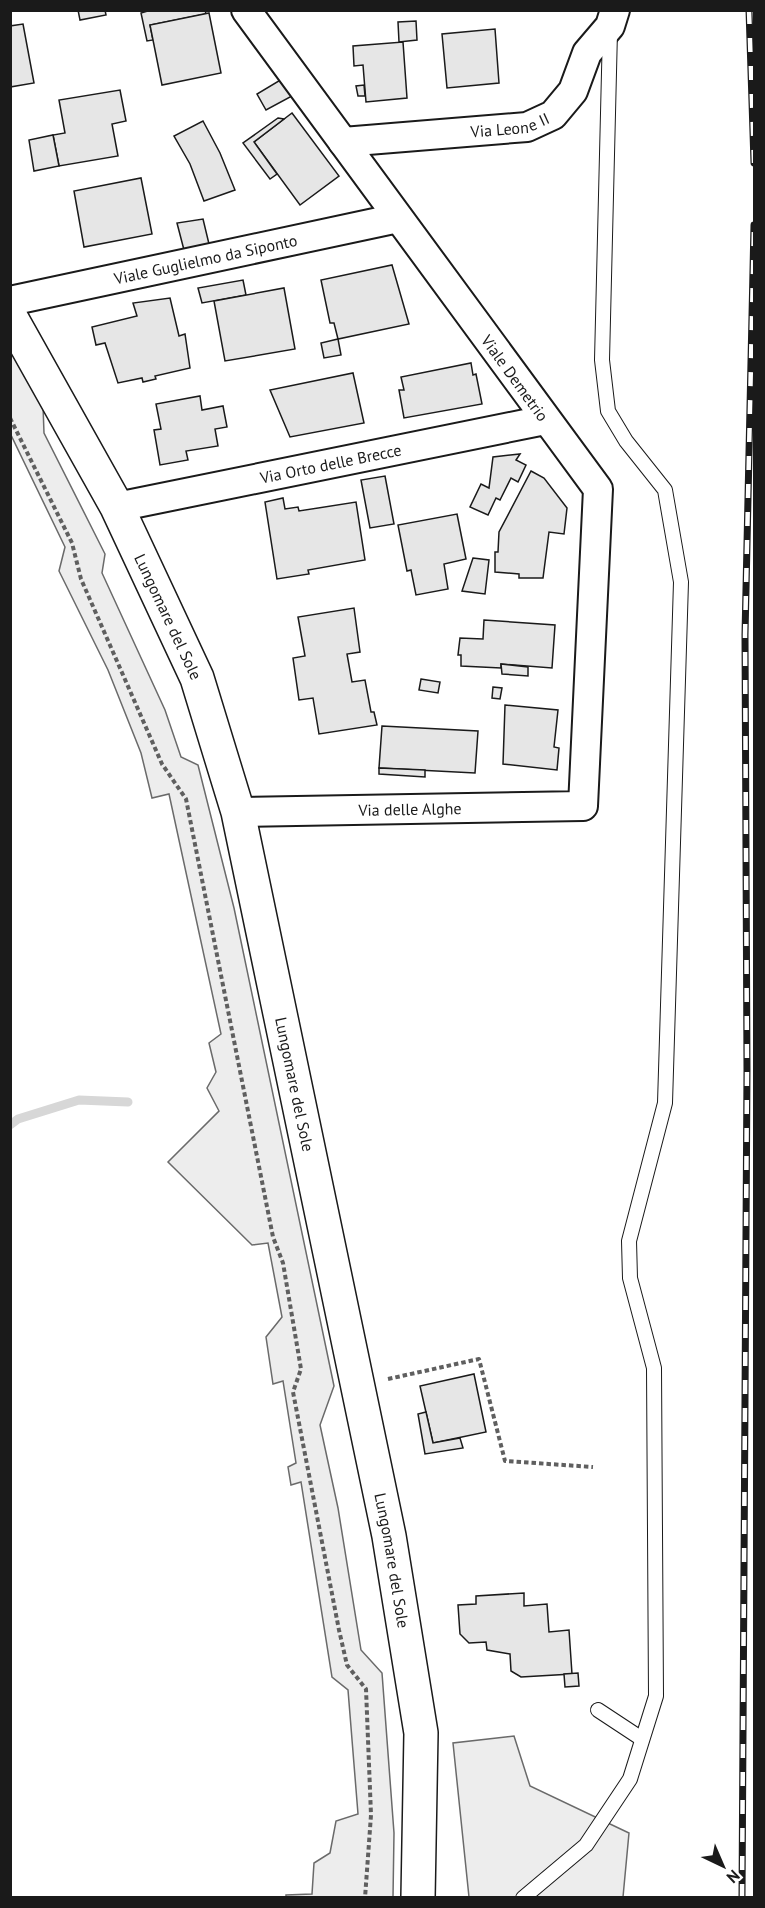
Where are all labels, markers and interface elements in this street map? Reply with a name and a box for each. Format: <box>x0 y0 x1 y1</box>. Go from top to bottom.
street label: Via Leone II <box>469 108 552 142</box>
street label: Viale Guglielmo da Siponto <box>111 230 299 289</box>
street label: Viale Demetrio <box>476 330 553 425</box>
street label: Via Orto delle Brecce <box>257 439 403 488</box>
street label: Lungomare del Sole <box>130 550 206 683</box>
street label: Via delle Alghe <box>357 798 462 820</box>
street label: Lungomare del Sole <box>271 1015 319 1153</box>
street label: Lungomare del Sole <box>370 1491 414 1629</box>
north arrow <box>693 1836 753 1896</box>
text: N <box>723 1866 744 1888</box>

